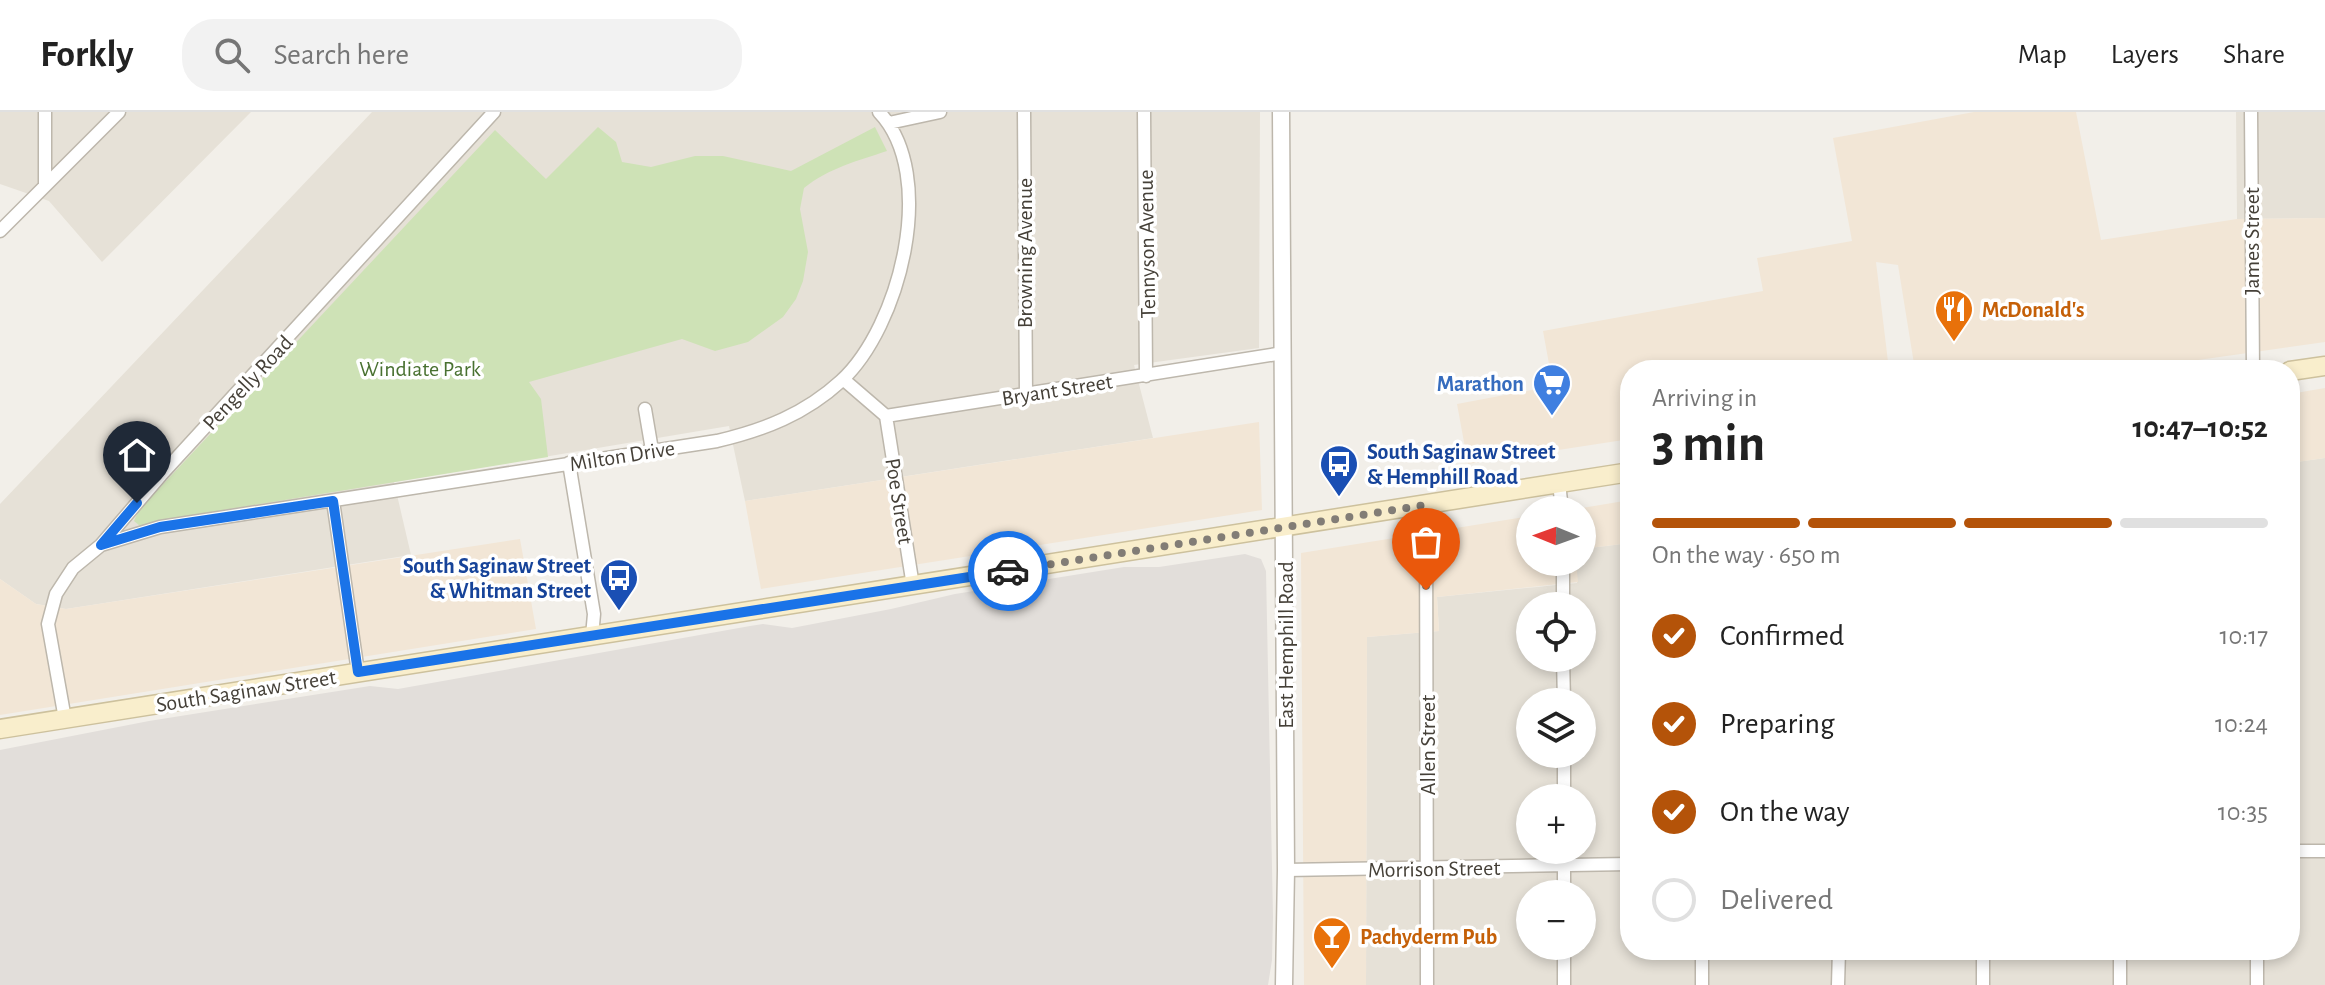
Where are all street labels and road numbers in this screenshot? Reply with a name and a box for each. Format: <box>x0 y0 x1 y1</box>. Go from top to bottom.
street label: Tennyson Avenue <box>1135 169 1159 319</box>
street label: Browning Avenue <box>1014 178 1036 328</box>
street label: James Street <box>2241 187 2263 295</box>
street label: Pengelly Road <box>199 331 297 434</box>
street label: Bryant Street <box>1000 370 1114 410</box>
street label: Milton Drive <box>568 437 676 475</box>
street label: Poe Street <box>881 457 917 546</box>
street label: East Hemphill Road <box>1275 561 1297 729</box>
street label: South Saginaw Street <box>155 666 338 716</box>
street label: Allen Street <box>1417 695 1439 795</box>
street label: Morrison Street <box>1368 857 1500 881</box>

